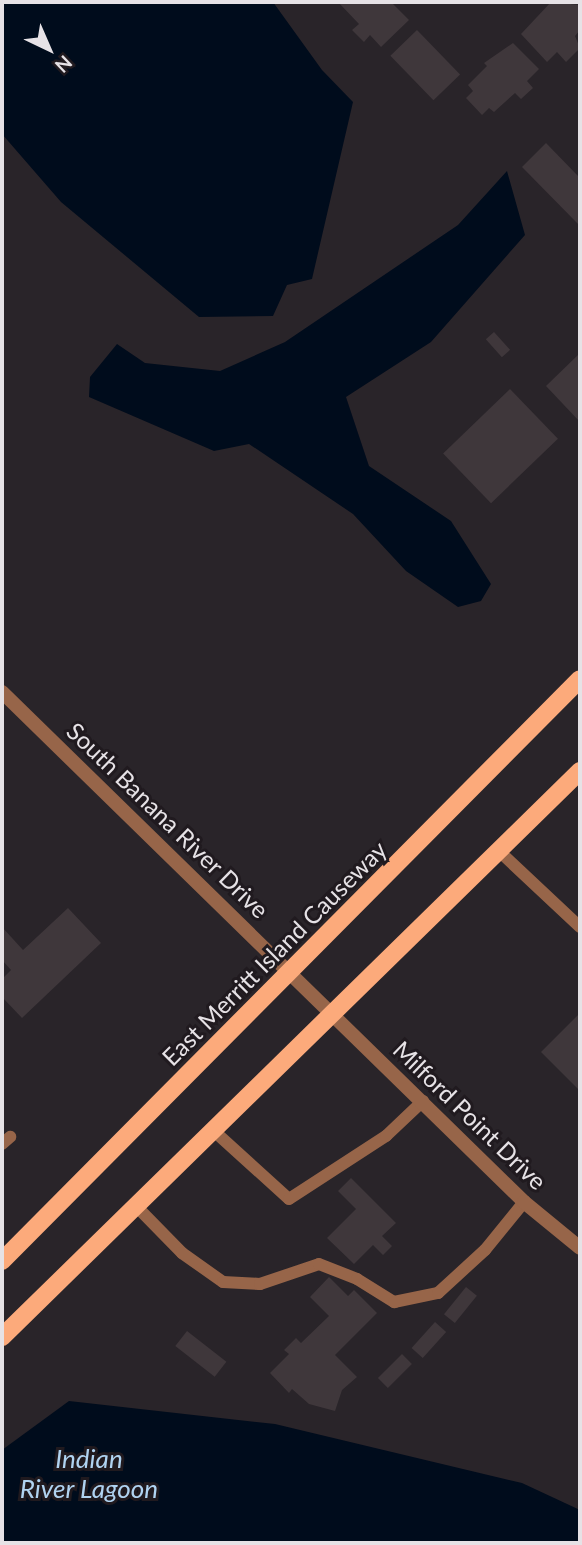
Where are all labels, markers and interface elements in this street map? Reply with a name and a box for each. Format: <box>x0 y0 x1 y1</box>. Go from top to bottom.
north arrow <box>14 14 84 84</box>
text: N <box>51 51 77 78</box>
street label: South Banana River Drive <box>61 716 275 924</box>
street label: East Merritt Island Causeway <box>156 835 392 1071</box>
street label: Milford Point Drive <box>388 1035 552 1195</box>
water label: Indian River Lagoon <box>20 1443 158 1504</box>

